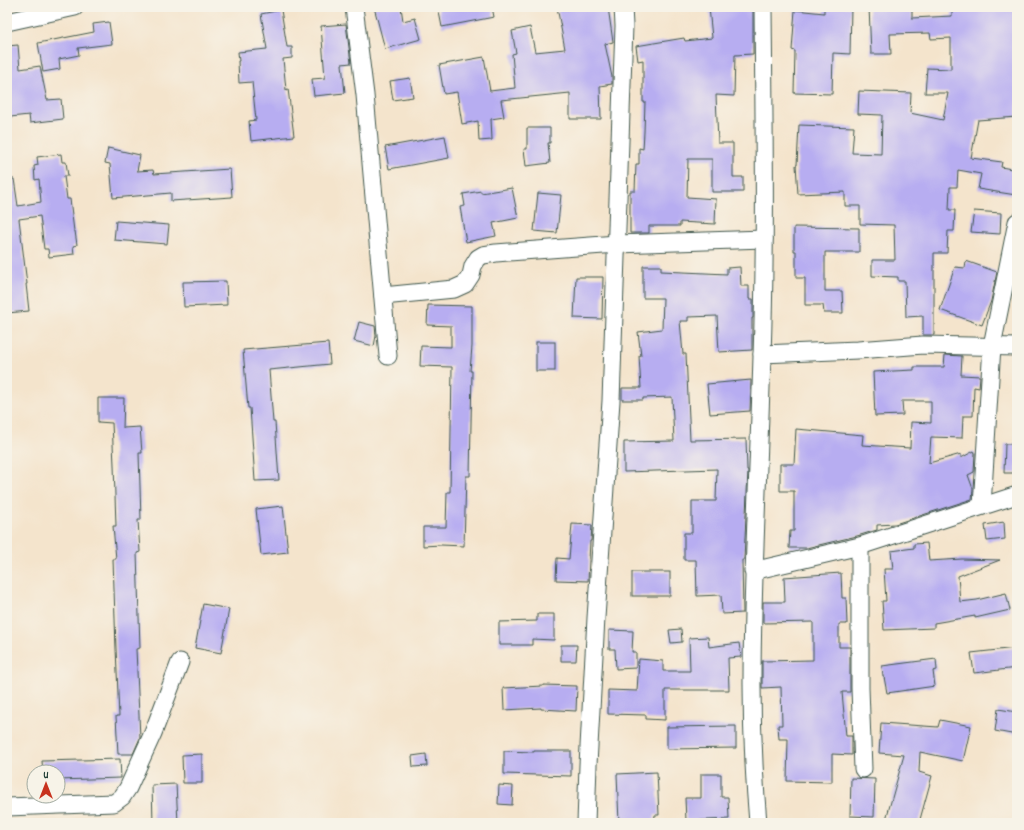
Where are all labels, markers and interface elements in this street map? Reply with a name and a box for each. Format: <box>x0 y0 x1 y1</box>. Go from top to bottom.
north arrow <box>26 764 66 804</box>
text: U <box>43 768 49 784</box>

